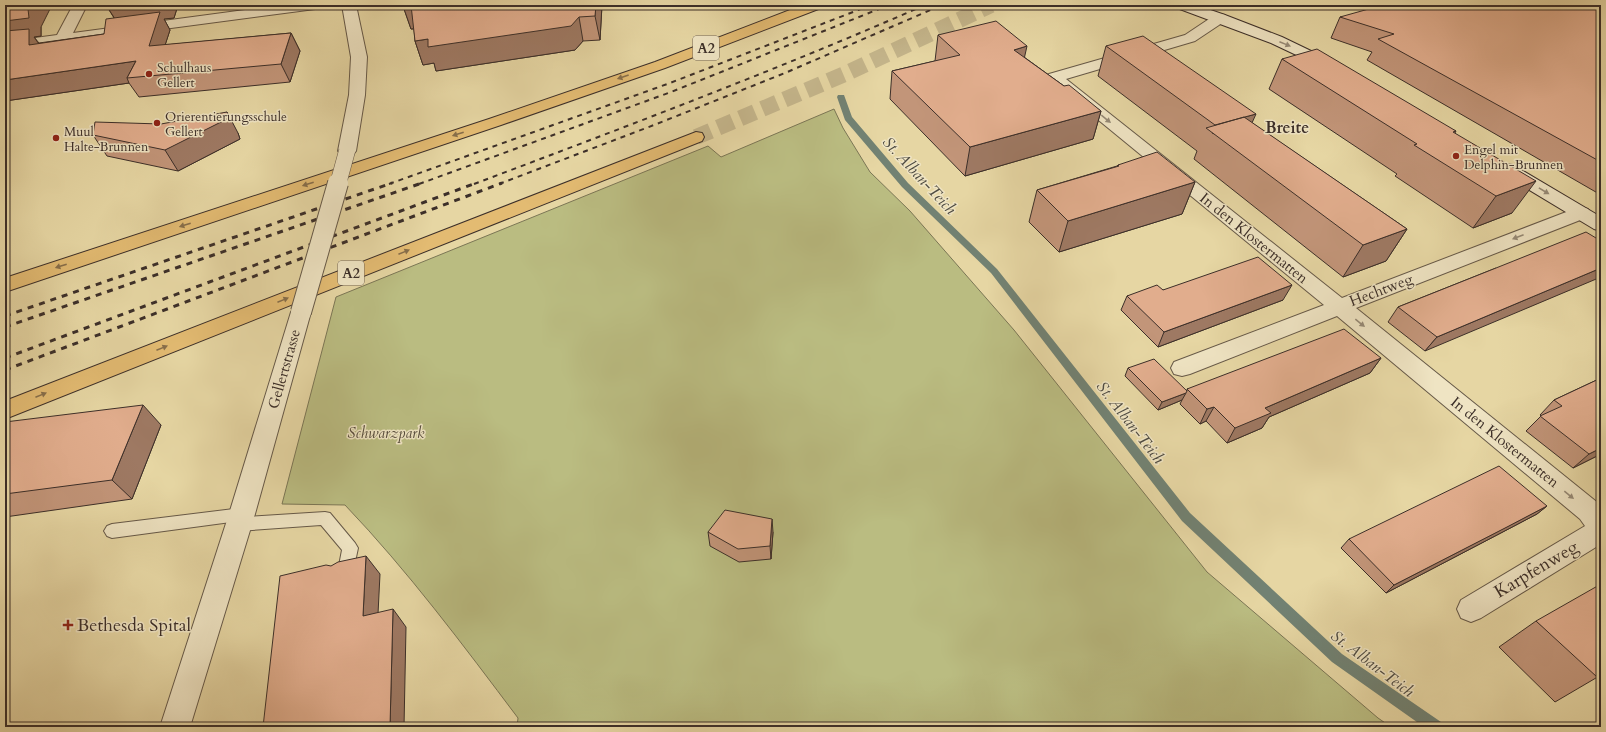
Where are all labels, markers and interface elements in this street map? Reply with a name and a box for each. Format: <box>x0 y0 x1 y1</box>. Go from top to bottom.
road number: A2 <box>693 36 719 60</box>
one-way arrow <box>1280 41 1292 47</box>
place label: Schulhaus Gellert <box>157 59 211 92</box>
marker: Schulhaus Gellert <box>144 69 154 79</box>
one-way arrow <box>617 75 629 81</box>
place label: Orierentierungsschule Gellert <box>165 108 287 141</box>
one-way arrow <box>1101 115 1112 123</box>
district label: Breite <box>1265 117 1309 139</box>
marker: Orierentierungsschule Gellert <box>152 118 162 128</box>
place label: Muul Halte-Brunnen <box>64 123 149 156</box>
one-way arrow <box>452 131 464 137</box>
water label: St. Alban-Teich <box>877 132 961 220</box>
marker: Muul Halte-Brunnen <box>51 133 61 143</box>
place label: Engel mit Delphin-Brunnen <box>1464 141 1564 174</box>
marker: Engel mit Delphin-Brunnen <box>1451 151 1461 161</box>
one-way arrow <box>302 181 314 187</box>
one-way arrow <box>1538 187 1550 194</box>
street label: In den Klostermatten <box>1196 188 1313 288</box>
one-way arrow <box>178 222 190 228</box>
one-way arrow <box>1512 234 1524 240</box>
one-way arrow <box>399 249 411 255</box>
road number: A2 <box>338 261 364 285</box>
one-way arrow <box>55 263 67 269</box>
street label: Hechtweg <box>1346 269 1416 311</box>
one-way arrow <box>278 297 289 303</box>
one-way arrow <box>1355 319 1366 328</box>
street label: Gellertstrasse <box>263 327 305 411</box>
one-way arrow <box>157 344 169 350</box>
water label: St. Alban-Teich <box>1091 377 1170 469</box>
one-way arrow <box>36 392 48 398</box>
street label: In den Klostermatten <box>1447 392 1564 492</box>
park label: Schwarzpark <box>348 423 425 443</box>
one-way arrow <box>1564 490 1574 499</box>
street label: Karpfenweg <box>1490 534 1584 604</box>
place label: Bethesda Spital <box>77 613 191 638</box>
marker: Bethesda Spital <box>62 619 74 631</box>
water label: St. Alban-Teich <box>1326 625 1419 703</box>

